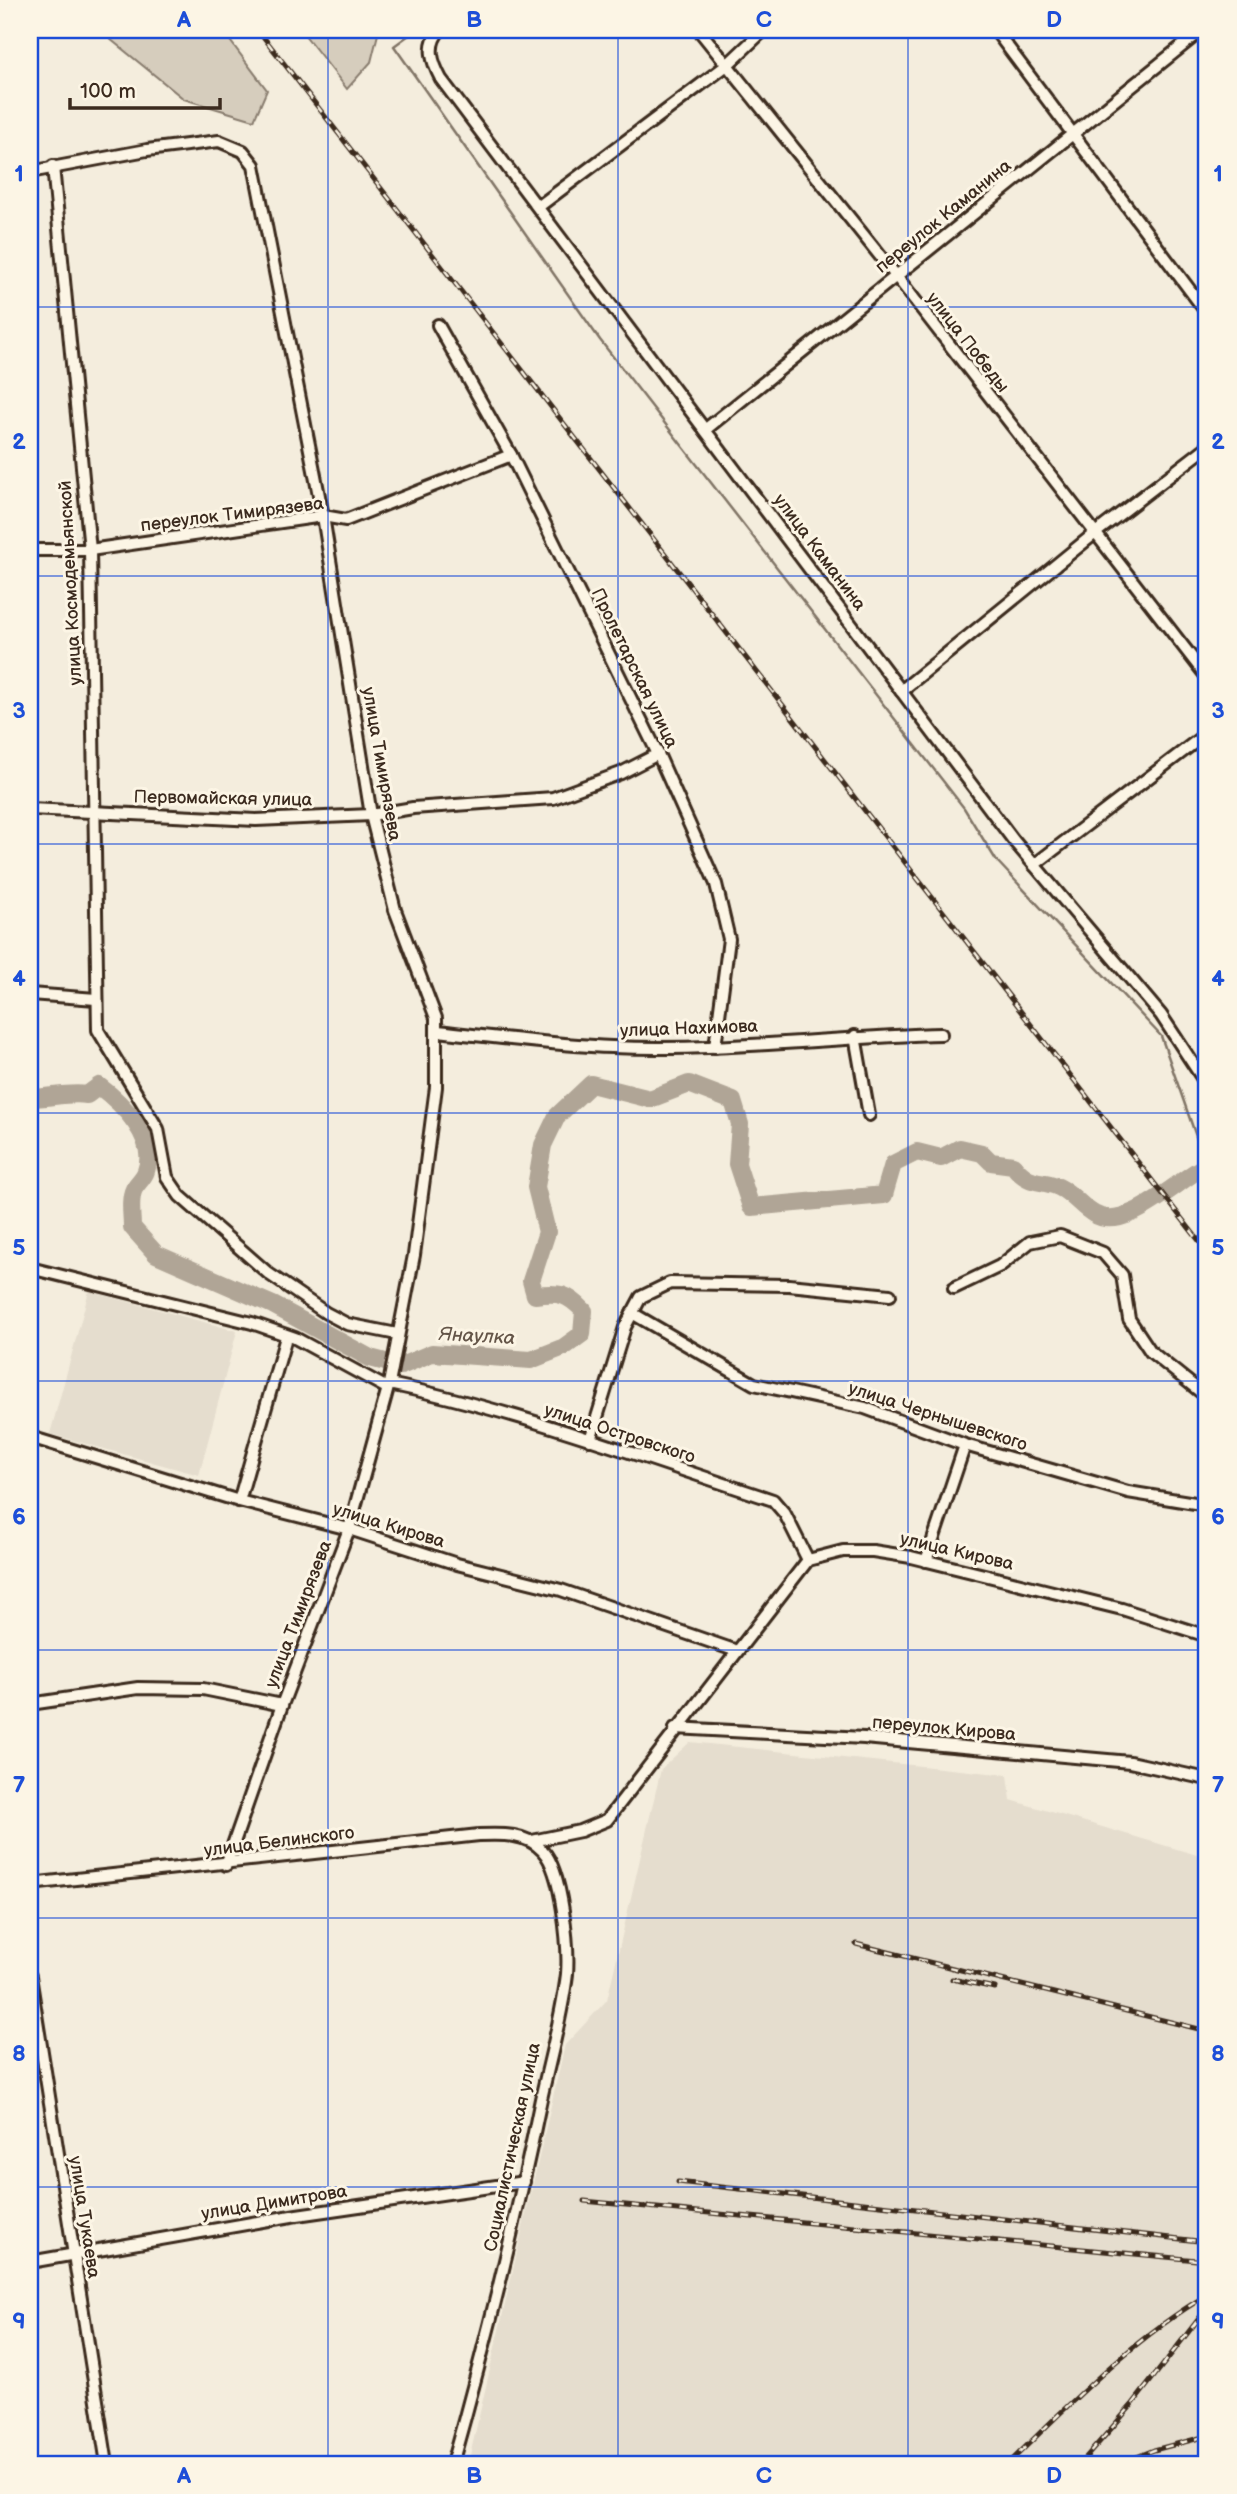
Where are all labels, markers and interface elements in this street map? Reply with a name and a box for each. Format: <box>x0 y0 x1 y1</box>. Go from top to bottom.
text: A <box>176 6 192 34</box>
text: B <box>466 6 482 34</box>
text: C <box>756 6 772 34</box>
text: D <box>1046 6 1062 34</box>
scale bar <box>70 66 220 110</box>
text: 100 m <box>80 79 136 104</box>
street label: переулок Каманина <box>871 155 1016 278</box>
text: 1 <box>14 160 24 188</box>
text: 1 <box>1213 160 1223 188</box>
street label: улица Победы <box>922 288 1013 397</box>
text: 2 <box>12 428 26 456</box>
text: 2 <box>1211 428 1225 456</box>
street label: улица Космодемьянской <box>55 480 86 686</box>
street label: улица Каманина <box>769 490 870 615</box>
street label: переулок Тимирязева <box>139 493 325 536</box>
street label: Пролетарская улица <box>587 585 683 752</box>
street label: улица Тимирязева <box>358 685 405 843</box>
text: 3 <box>12 697 26 725</box>
text: 3 <box>1211 697 1225 725</box>
street label: Первомайская улица <box>133 786 313 811</box>
text: 4 <box>12 965 26 993</box>
text: 4 <box>1211 965 1225 993</box>
street label: улица Нахимова <box>620 1016 759 1041</box>
text: 5 <box>12 1234 26 1262</box>
text: 5 <box>1211 1234 1225 1262</box>
water label: Янаулка <box>437 1323 516 1350</box>
street label: улица Чернышевского <box>846 1378 1030 1455</box>
street label: улица Островского <box>542 1399 698 1468</box>
street label: улица Кирова <box>330 1498 448 1553</box>
text: 6 <box>12 1503 26 1531</box>
text: 6 <box>1211 1503 1225 1531</box>
street label: улица Кирова <box>898 1528 1016 1575</box>
street label: улица Тимирязева <box>261 1537 336 1691</box>
street label: переулок Кирова <box>871 1712 1017 1745</box>
text: 7 <box>13 1771 26 1799</box>
text: 7 <box>1212 1771 1225 1799</box>
street label: улица Белинского <box>203 1822 355 1861</box>
text: 8 <box>12 2040 26 2068</box>
street label: Социалистическая улица <box>480 2040 545 2254</box>
text: 8 <box>1211 2040 1225 2068</box>
street label: улица Тукаева <box>64 2154 105 2280</box>
street label: улица Димитрова <box>200 2181 349 2224</box>
text: 9 <box>12 2308 26 2336</box>
text: 9 <box>1211 2308 1225 2336</box>
text: A <box>176 2462 192 2490</box>
text: B <box>466 2462 482 2490</box>
text: C <box>756 2462 772 2490</box>
text: D <box>1046 2462 1062 2490</box>

